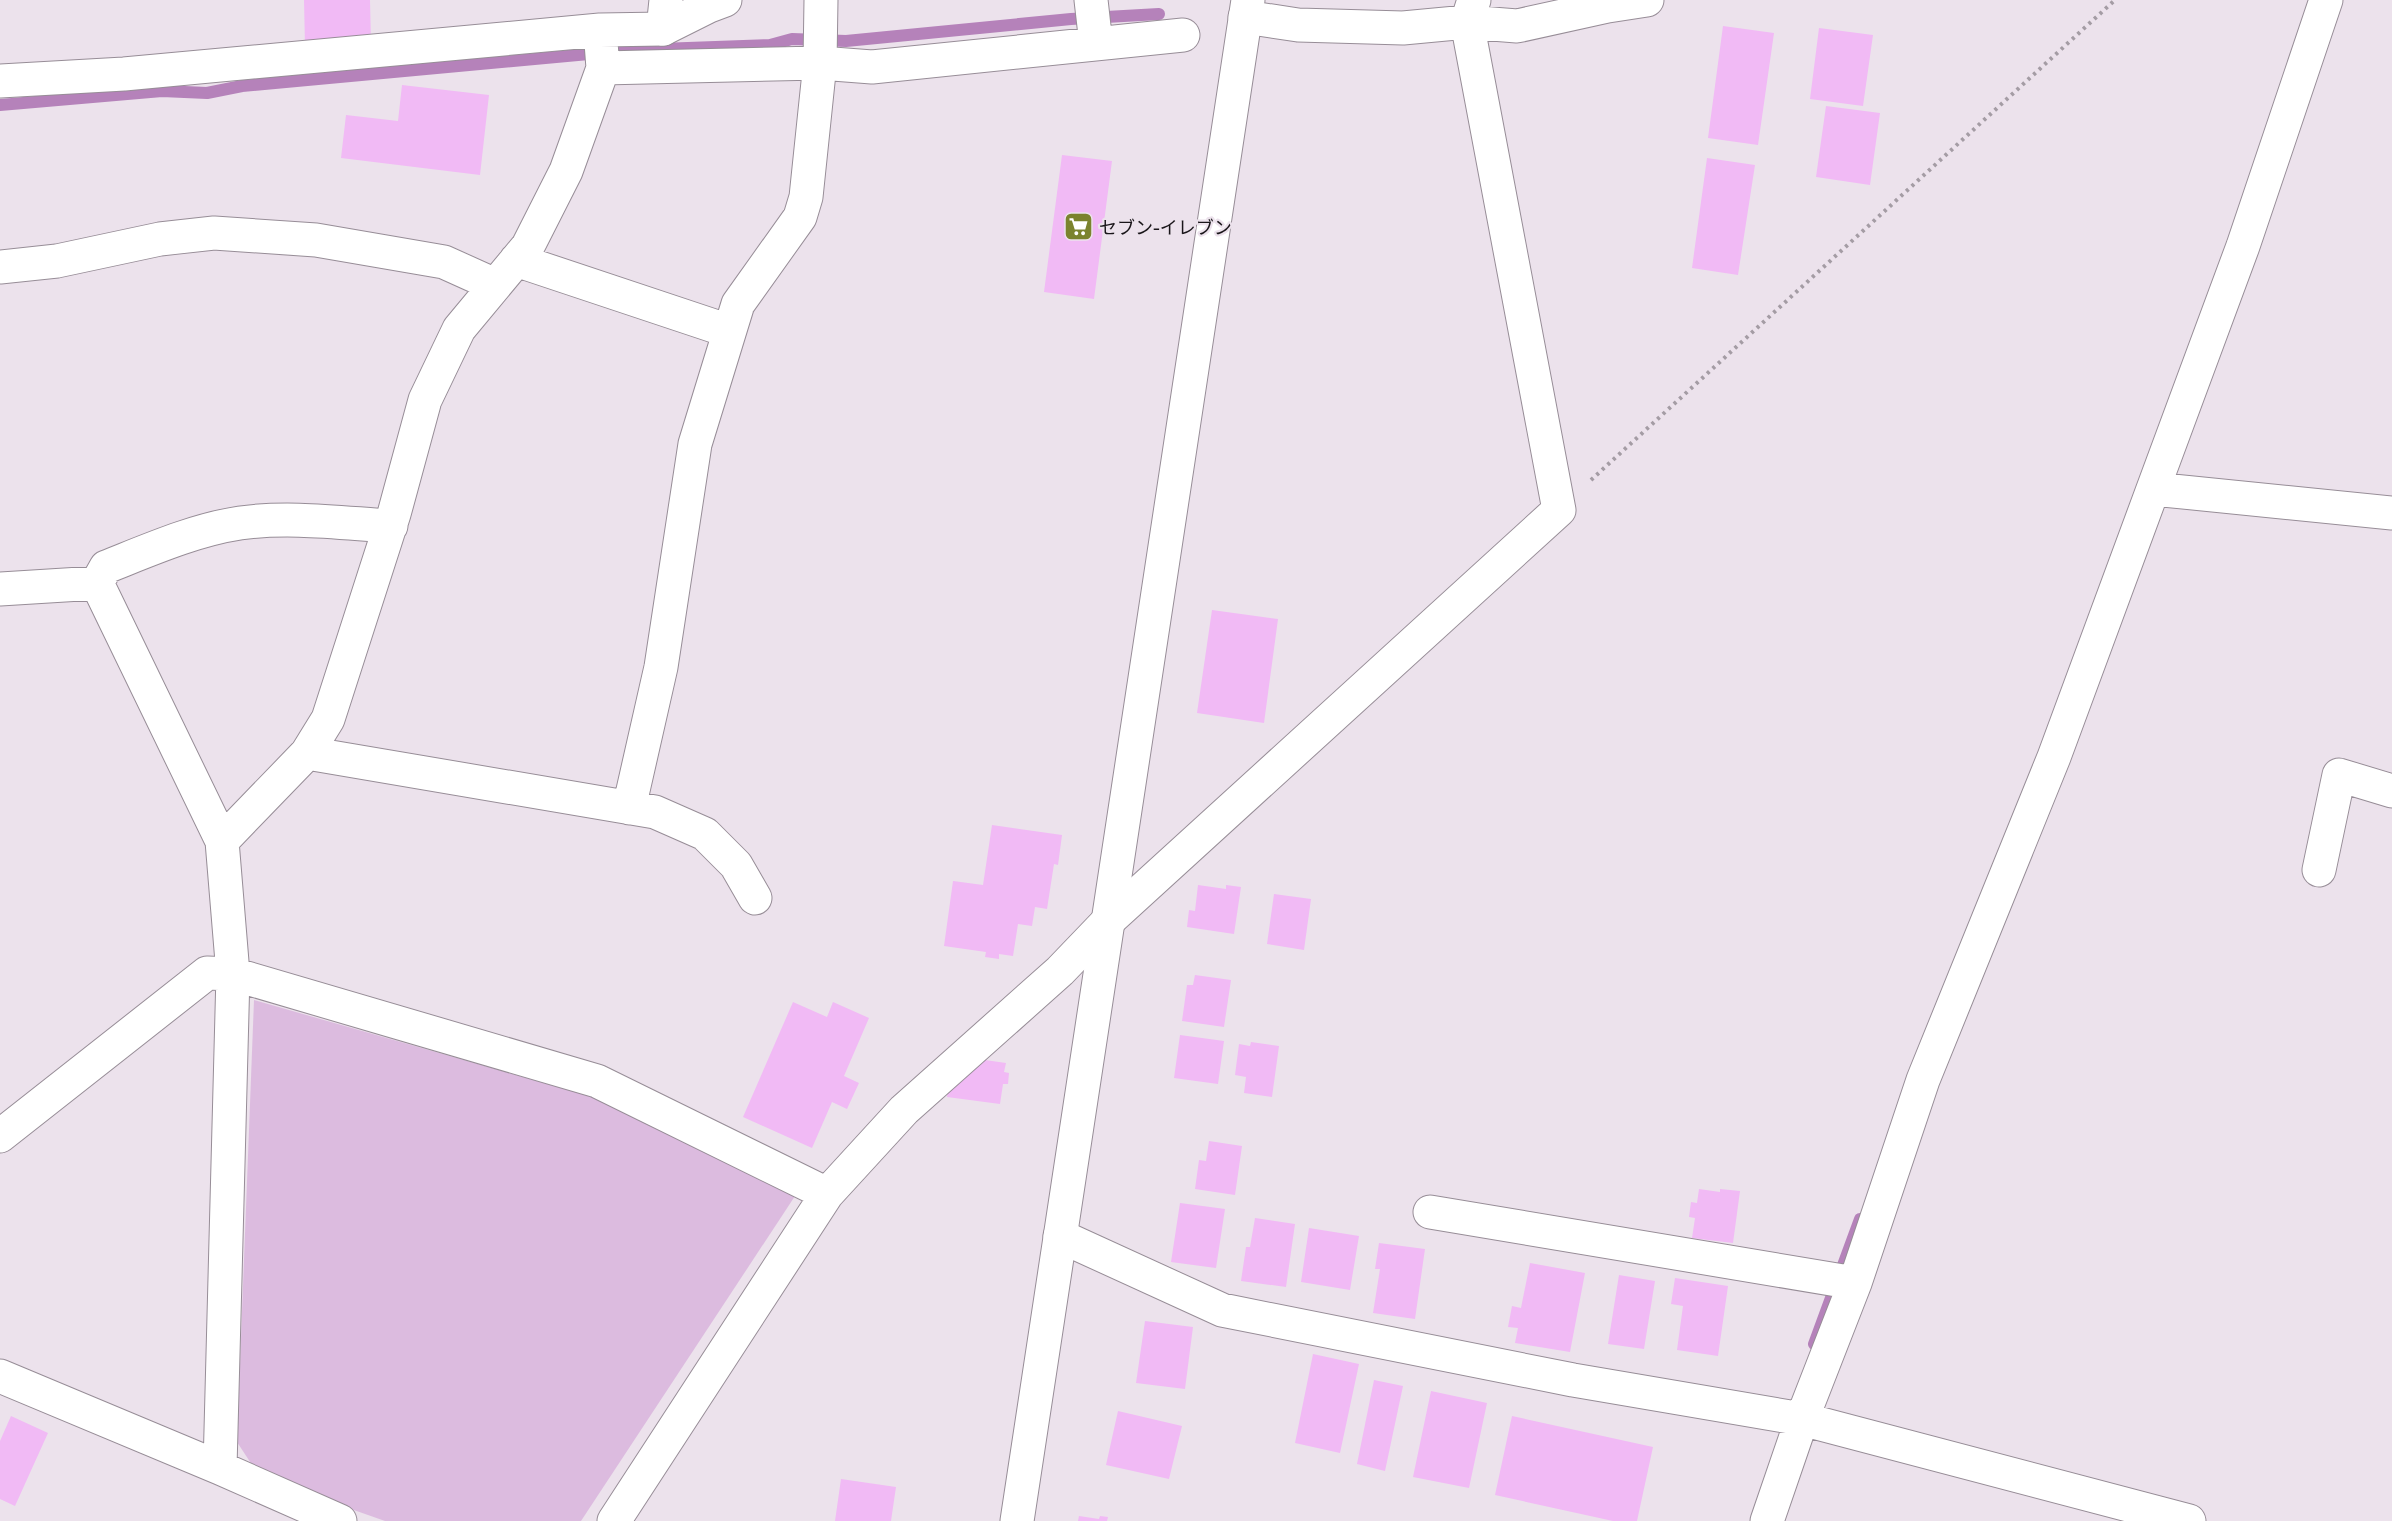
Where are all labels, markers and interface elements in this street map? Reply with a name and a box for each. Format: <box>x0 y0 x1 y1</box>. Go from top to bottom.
supermarket icon: セブン-イレブン <box>1062 211 1094 243</box>
place label: セブン-イレブン <box>1099 216 1232 238</box>

